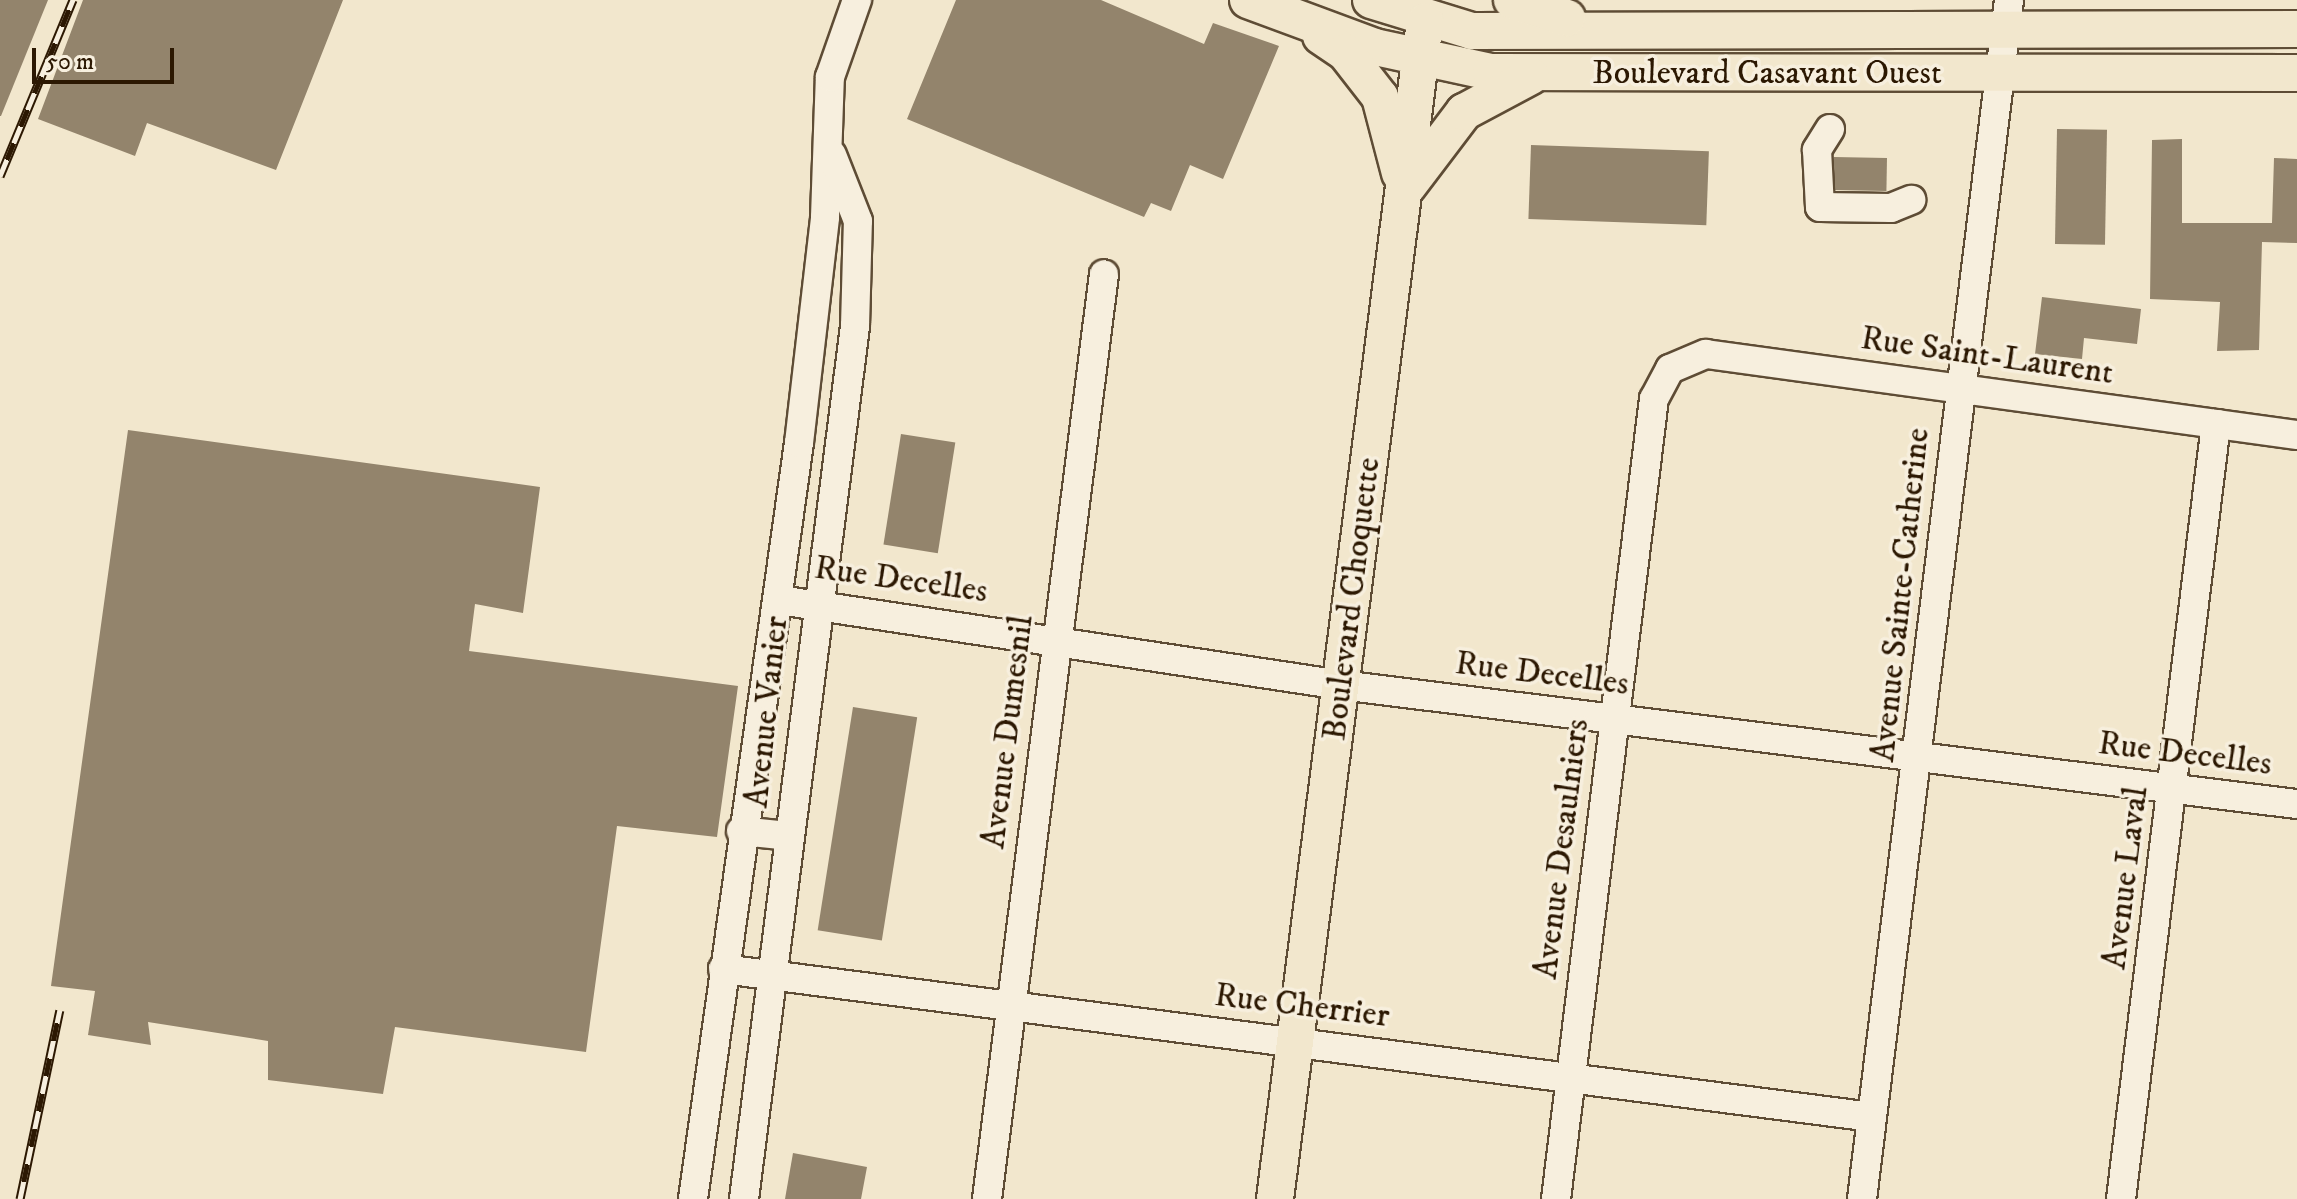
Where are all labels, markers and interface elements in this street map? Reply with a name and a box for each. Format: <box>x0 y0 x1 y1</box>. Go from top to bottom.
scale bar <box>36 32 178 82</box>
text: 50 m <box>46 47 94 77</box>
street label: Boulevard Casavant Ouest <box>1592 54 1942 94</box>
street label: Rue Saint-Laurent <box>1858 318 2116 394</box>
street label: Avenue Sainte-Catherine <box>1863 426 1939 764</box>
street label: Boulevard Choquette <box>1314 455 1390 743</box>
street label: Rue Decelles <box>812 548 990 612</box>
street label: Avenue Dumesnil <box>973 613 1043 851</box>
street label: Avenue Vanier <box>737 614 797 810</box>
street label: Rue Decelles <box>1453 643 1631 705</box>
street label: Avenue Desaulniers <box>1526 717 1598 981</box>
street label: Rue Decelles <box>2096 723 2274 785</box>
street label: Avenue Laval <box>2095 784 2157 972</box>
street label: Rue Cherrier <box>1212 975 1392 1037</box>

